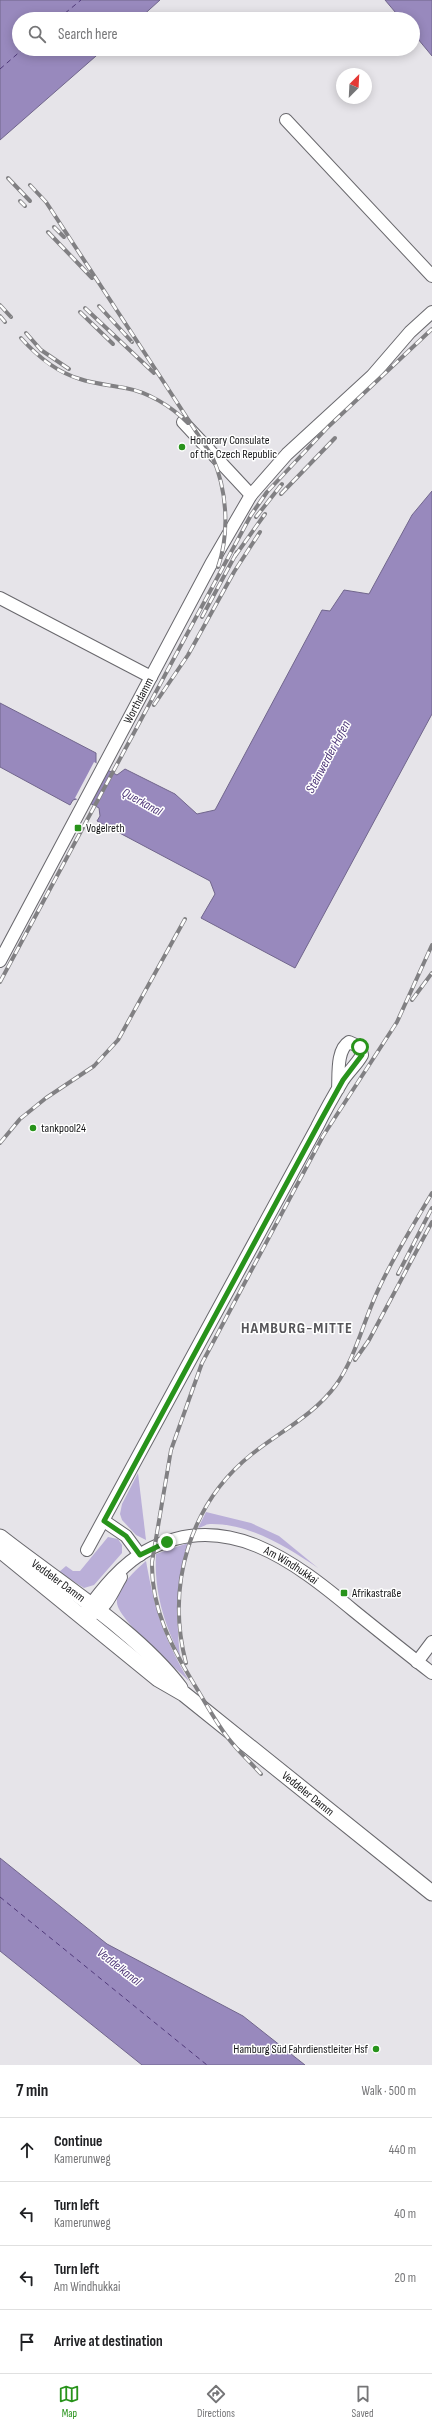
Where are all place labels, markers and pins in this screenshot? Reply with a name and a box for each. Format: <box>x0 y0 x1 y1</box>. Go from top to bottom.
place label: Honorary Consulate of the Czech Republic <box>190 433 277 462</box>
marker: Honorary Consulate of the Czech Republic <box>177 442 187 452</box>
place label: Vogelreth <box>86 821 125 836</box>
marker: Vogelreth <box>73 823 83 833</box>
place label: tankpool24 <box>41 1121 86 1136</box>
marker: tankpool24 <box>28 1123 38 1133</box>
place label: Afrikastraße <box>351 1586 401 1601</box>
marker: Afrikastraße <box>339 1588 349 1598</box>
place label: Hamburg Süd Fahrdienstleiter Hsf <box>233 2042 369 2057</box>
marker: Hamburg Süd Fahrdienstleiter Hsf <box>371 2044 381 2054</box>

